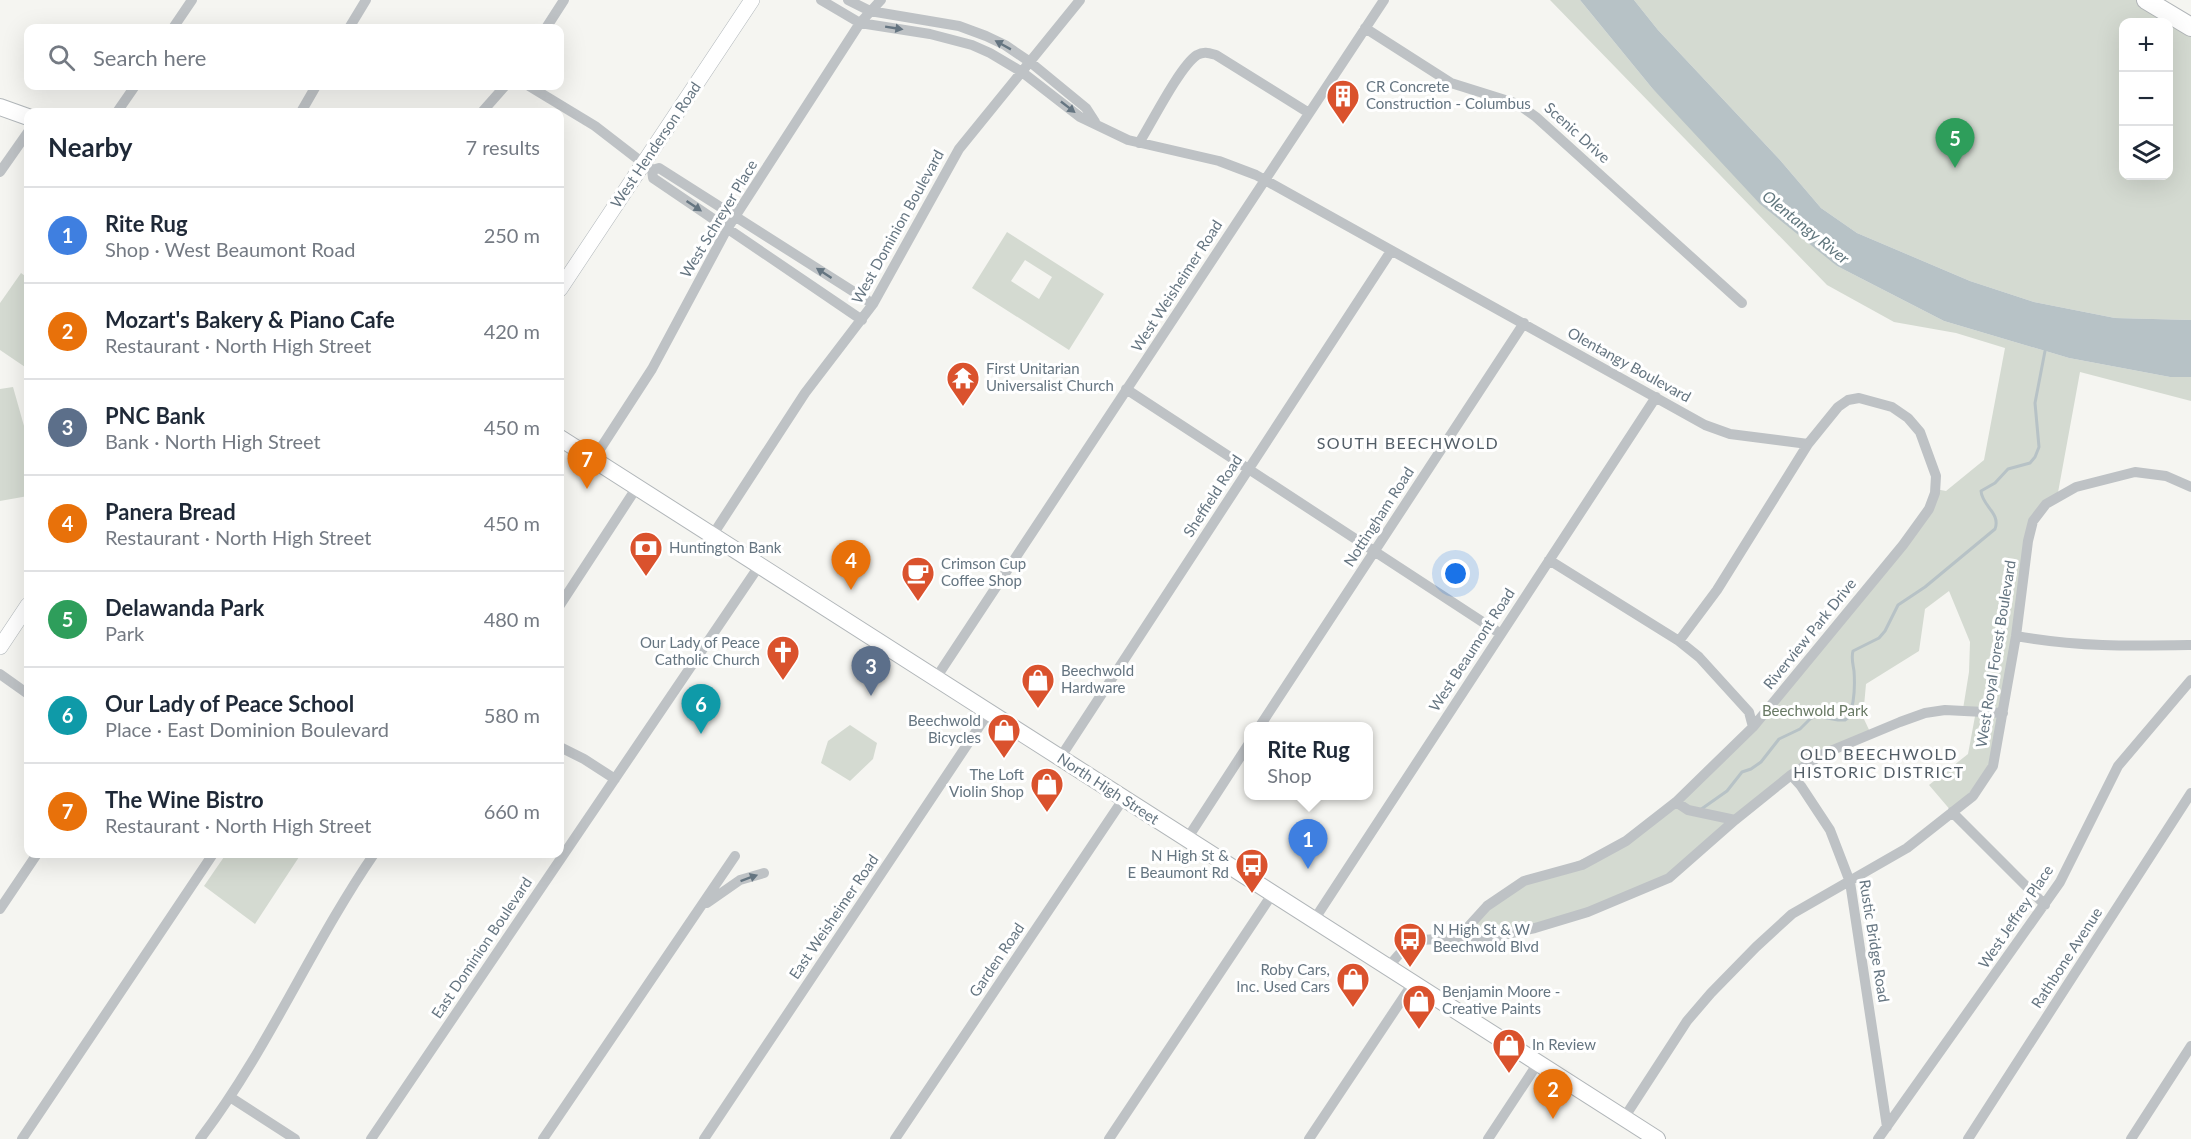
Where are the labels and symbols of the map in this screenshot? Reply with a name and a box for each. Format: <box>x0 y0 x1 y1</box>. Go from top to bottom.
one-way arrow <box>884 24 903 33</box>
one-way arrow <box>995 40 1012 50</box>
place label: CR Concrete Construction - Columbus <box>1366 77 1531 112</box>
street label: West Henderson Road <box>606 78 704 211</box>
building icon: CR Concrete Construction - Columbus <box>1325 78 1361 125</box>
street label: Scenic Drive <box>1541 98 1614 166</box>
one-way arrow <box>1060 101 1076 114</box>
pin: 5 <box>1936 118 1974 168</box>
street label: West Dominion Boulevard <box>847 146 947 307</box>
street label: West Schreyer Place <box>676 156 760 281</box>
water label: Olentangy River <box>1759 186 1854 268</box>
one-way arrow <box>685 200 701 212</box>
street label: West Weisheimer Road <box>1127 216 1225 355</box>
one-way arrow <box>816 267 832 278</box>
street label: Olentangy Boulevard <box>1565 323 1694 405</box>
place label: First Unitarian Universalist Church <box>986 359 1114 394</box>
temple icon: First Unitarian Universalist Church <box>945 360 981 407</box>
district label: SOUTH BEECHWOLD <box>1317 433 1499 452</box>
pin: 7 <box>568 440 606 489</box>
street label: Sheffield Road <box>1179 451 1245 540</box>
street label: Nottingham Road <box>1339 463 1417 570</box>
bank icon: Huntington Bank <box>628 530 664 577</box>
place label: Huntington Bank <box>669 538 782 556</box>
pin: 4 <box>832 540 870 590</box>
place label: Crimson Cup Coffee Shop <box>941 554 1026 589</box>
cafe icon: Crimson Cup Coffee Shop <box>900 555 936 602</box>
your location <box>1441 559 1470 588</box>
street label: West Royal Forest Boulevard <box>1971 559 2019 749</box>
street label: Riverview Park Drive <box>1759 574 1859 692</box>
street label: West Beaumont Road <box>1425 584 1518 714</box>
place label: Our Lady of Peace Catholic Church <box>640 633 760 668</box>
church icon: Our Lady of Peace Catholic Church <box>765 634 801 681</box>
pin: 3 <box>852 646 890 696</box>
place label: Beechwold Hardware <box>1061 661 1134 696</box>
shop icon: Beechwold Hardware <box>1020 662 1056 709</box>
pin: 6 <box>682 684 720 734</box>
park label: Beechwold Park <box>1762 701 1868 719</box>
place label: Beechwold Bicycles <box>908 711 981 746</box>
shop icon: Beechwold Bicycles <box>986 712 1022 759</box>
district label: OLD BEECHWOLD HISTORIC DISTRICT <box>1793 744 1965 781</box>
street label: North High Street <box>1054 749 1163 828</box>
place label: The Loft Violin Shop <box>949 765 1025 800</box>
shop icon: The Loft Violin Shop <box>1029 766 1065 813</box>
pin: 1 <box>1288 820 1328 869</box>
place label: N High St & E Beaumont Rd <box>1127 846 1229 881</box>
bus stop icon: N High St & E Beaumont Rd <box>1234 847 1270 894</box>
street label: East Weisheimer Road <box>785 851 882 982</box>
street label: West Jeffrey Place <box>1974 861 2056 972</box>
one-way arrow <box>740 872 758 882</box>
street label: East Dominion Boulevard <box>427 873 535 1021</box>
street label: Rustic Bridge Road <box>1856 878 1894 1003</box>
street label: Rathbone Avenue <box>2027 904 2105 1011</box>
street label: Garden Road <box>965 919 1027 1000</box>
place label: N High St & W Beechwold Blvd <box>1433 920 1539 955</box>
bus stop icon: N High St & W Beechwold Blvd <box>1392 921 1428 968</box>
place label: Roby Cars, Inc. Used Cars <box>1236 960 1330 995</box>
shop icon: Roby Cars, Inc. Used Cars <box>1335 961 1371 1008</box>
place label: Benjamin Moore - Creative Paints <box>1442 982 1560 1017</box>
shop icon: Benjamin Moore - Creative Paints <box>1401 983 1437 1030</box>
shop icon: In Review <box>1491 1027 1527 1074</box>
place label: In Review <box>1532 1035 1596 1053</box>
pin: 2 <box>1534 1070 1572 1119</box>

